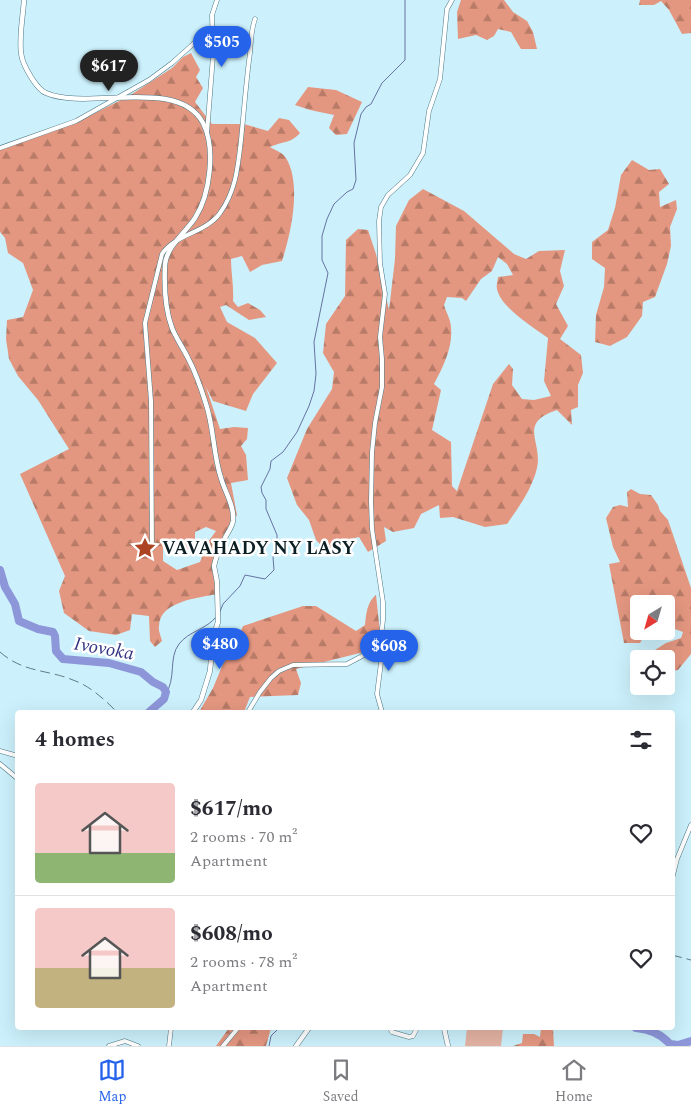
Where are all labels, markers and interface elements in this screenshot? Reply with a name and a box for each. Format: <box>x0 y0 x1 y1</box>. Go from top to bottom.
pin: $505 <box>192 26 252 68</box>
text: $505 <box>204 30 240 54</box>
pin: $617 <box>79 49 139 92</box>
text: $617 <box>91 54 127 78</box>
place icon: VAVAHADY NY LASY <box>132 535 158 561</box>
place label: VAVAHADY NY LASY <box>162 535 356 562</box>
north arrow <box>630 595 675 640</box>
map controls <box>630 595 675 695</box>
pin: $480 <box>190 628 250 670</box>
water label: Ivovoka <box>72 629 137 669</box>
pin: $608 <box>359 630 419 672</box>
text: $480 <box>202 632 238 656</box>
text: $608 <box>371 634 407 658</box>
button: locate <box>630 650 675 695</box>
text: 4 homes <box>35 724 115 756</box>
icon: filters <box>627 726 655 754</box>
text: $617/mo <box>190 793 273 825</box>
icon: home <box>75 803 135 863</box>
icon: heart <box>627 819 655 847</box>
text: 2 rooms · 70 m² <box>190 825 297 849</box>
text: Apartment <box>190 849 268 873</box>
text: $608/mo <box>190 918 273 950</box>
icon: home <box>75 928 135 988</box>
icon: heart <box>627 944 655 972</box>
text: 2 rooms · 78 m² <box>190 950 297 974</box>
text: Apartment <box>190 974 268 998</box>
tab: Map <box>98 1056 126 1107</box>
tab: Saved <box>323 1056 359 1107</box>
tab: Home <box>555 1056 593 1107</box>

